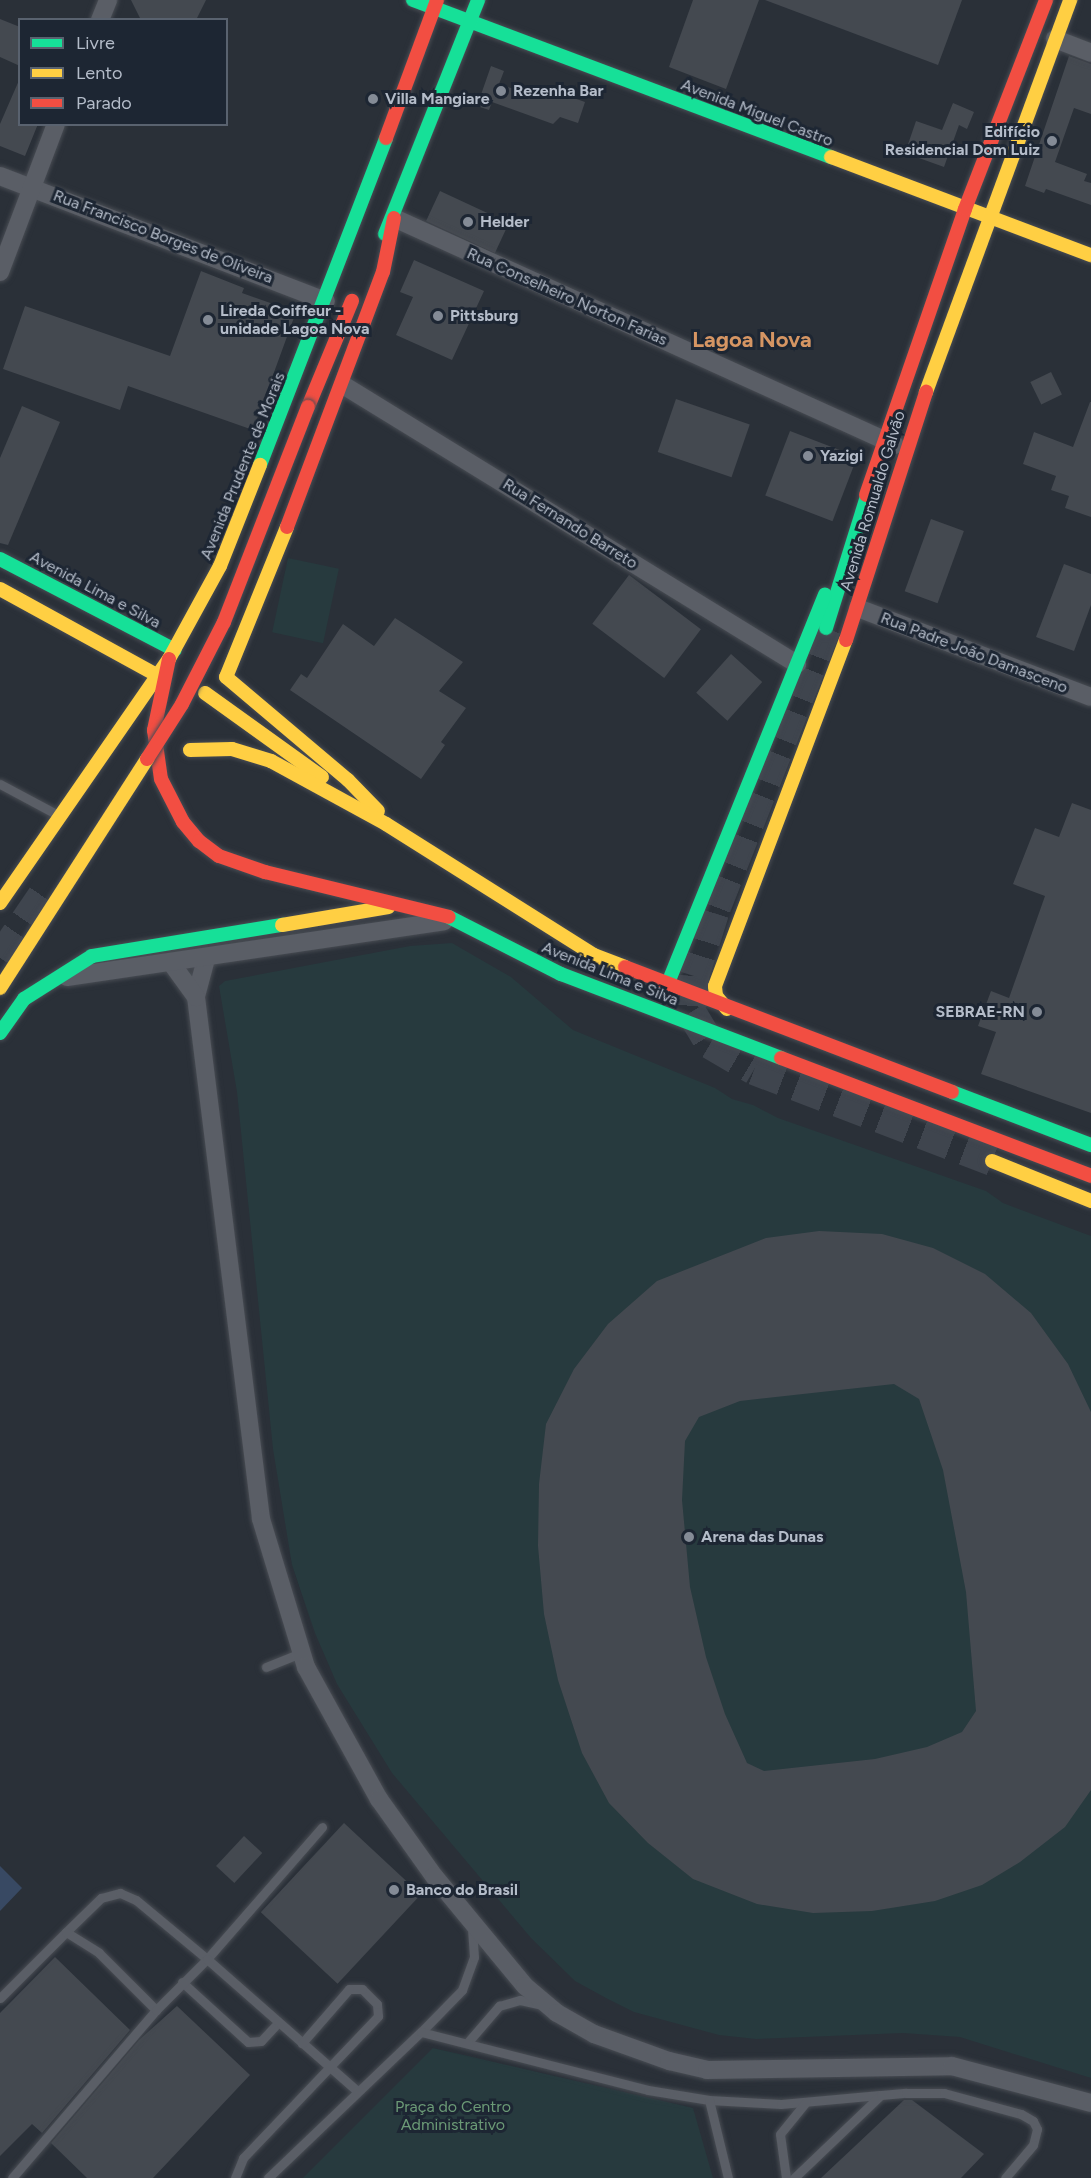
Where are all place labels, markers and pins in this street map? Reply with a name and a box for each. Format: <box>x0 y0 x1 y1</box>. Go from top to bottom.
place label: Rezenha Bar <box>513 81 604 101</box>
marker: Rezenha Bar <box>494 84 508 98</box>
place label: Villa Mangiare <box>385 89 490 109</box>
marker: Villa Mangiare <box>366 92 380 106</box>
place label: Edifício Residencial Dom Luiz <box>885 122 1040 160</box>
marker: Edifício Residencial Dom Luiz <box>1045 134 1059 148</box>
place label: Helder <box>480 212 529 232</box>
marker: Helder <box>461 215 475 229</box>
place label: Lireda Coiffeur - unidade Lagoa Nova <box>220 301 369 339</box>
place label: Pittsburg <box>450 306 518 326</box>
marker: Pittsburg <box>431 309 445 323</box>
marker: Lireda Coiffeur - unidade Lagoa Nova <box>201 313 215 327</box>
place label: Yazigi <box>820 446 863 466</box>
marker: Yazigi <box>801 449 815 463</box>
place label: SEBRAE-RN <box>936 1002 1025 1022</box>
marker: SEBRAE-RN <box>1030 1005 1044 1019</box>
place label: Arena das Dunas <box>701 1527 823 1547</box>
marker: Arena das Dunas <box>682 1530 696 1544</box>
place label: Banco do Brasil <box>406 1880 518 1900</box>
marker: Banco do Brasil <box>387 1883 401 1897</box>

